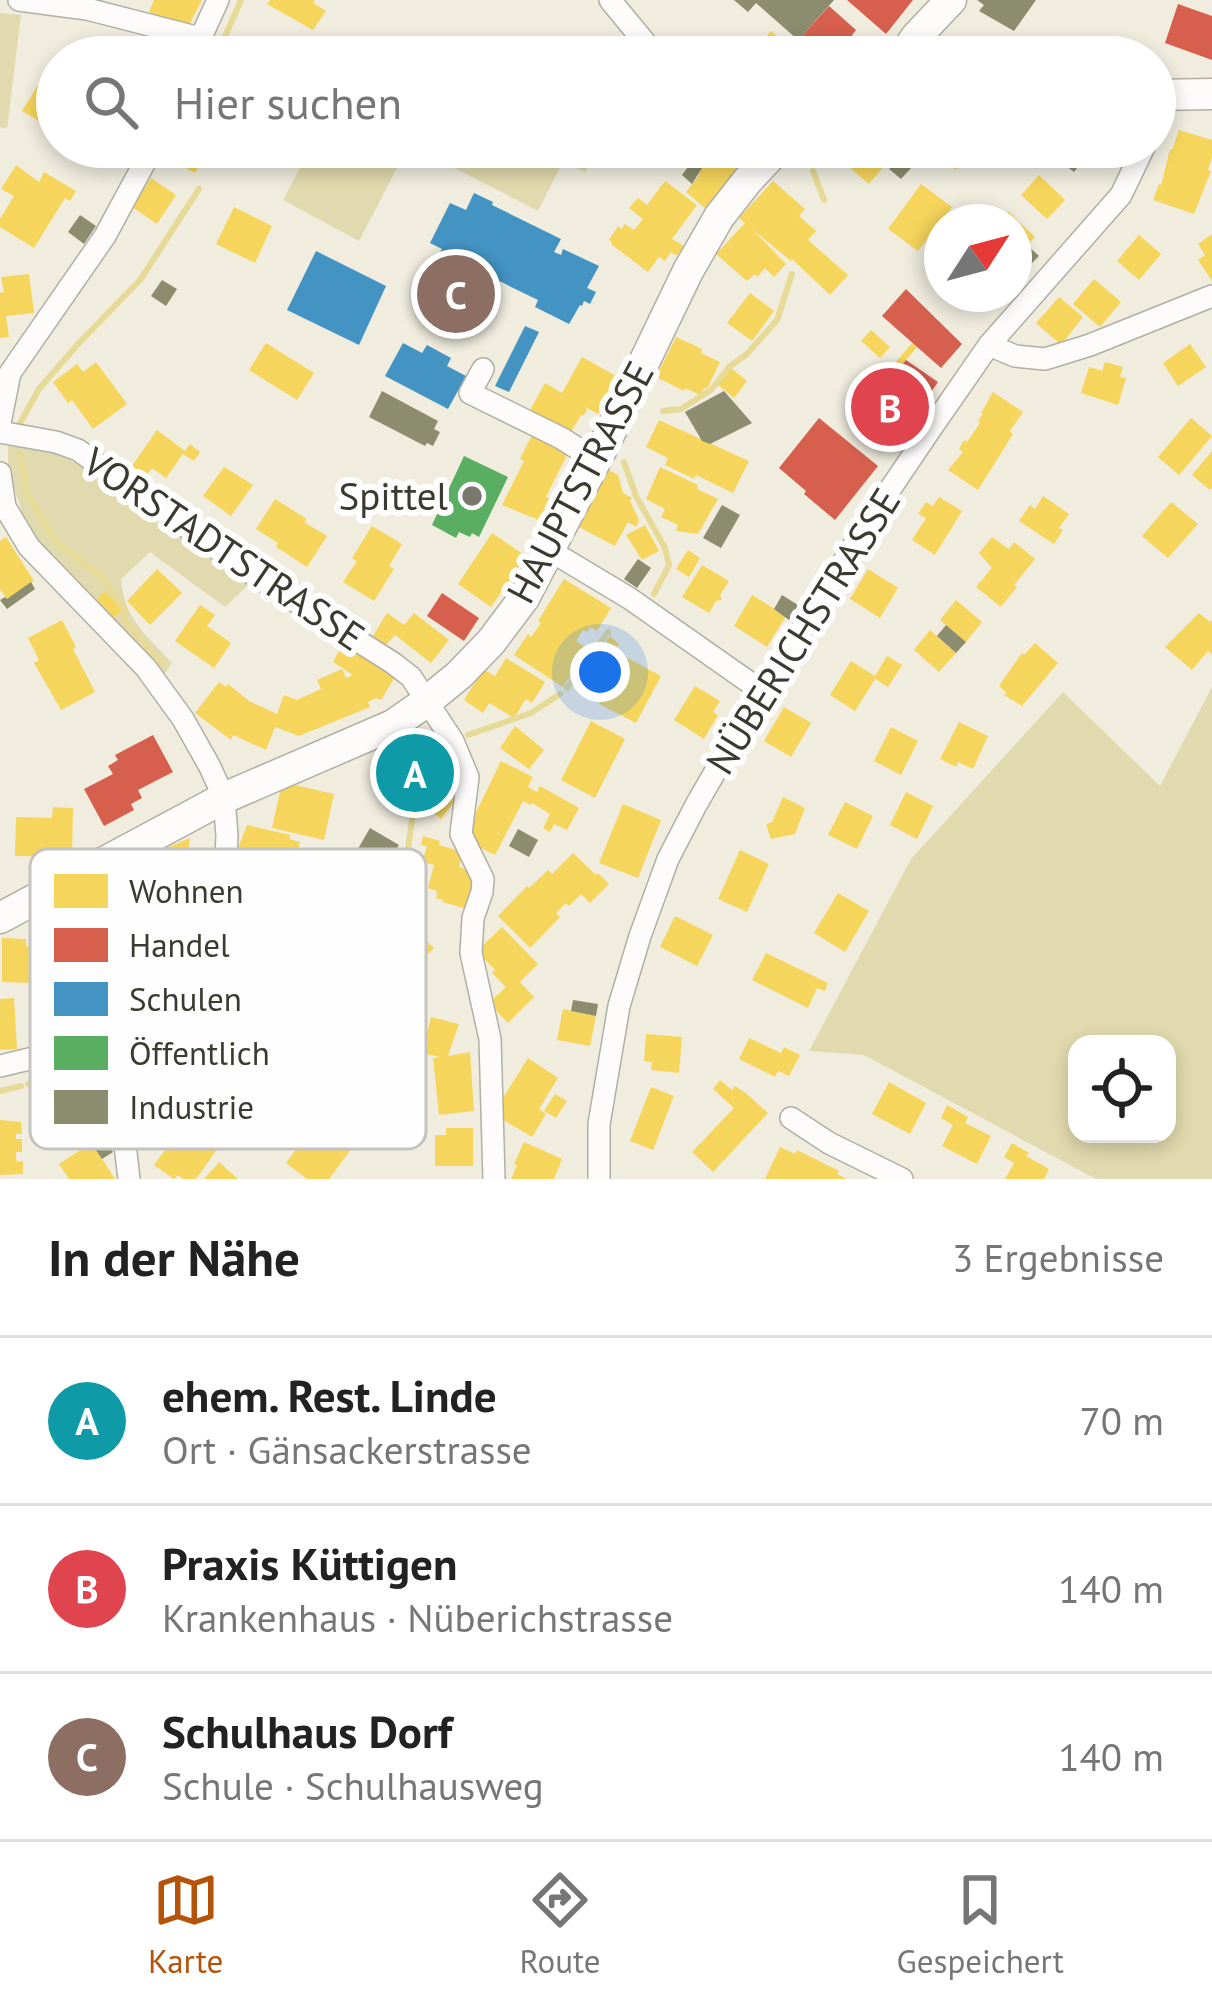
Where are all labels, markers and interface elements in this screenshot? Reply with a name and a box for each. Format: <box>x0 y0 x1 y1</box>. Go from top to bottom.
search box <box>36 36 1176 168</box>
icon: search <box>78 69 144 135</box>
text: Hier suchen <box>174 73 402 131</box>
north arrow <box>924 204 1032 312</box>
pin: C <box>417 249 495 339</box>
street label: HAUPTSTRASSE <box>494 352 665 612</box>
pin: B <box>851 362 929 452</box>
street label: VORSTADTSTRASSE <box>73 435 375 662</box>
place label: Spittel <box>339 470 449 521</box>
street label: NÜBERICHSTRASSE <box>694 478 911 783</box>
marker: Spittel <box>459 483 485 509</box>
your location <box>570 642 630 702</box>
pin: A <box>376 728 454 818</box>
legend <box>30 849 426 1149</box>
text: Wohnen <box>129 869 244 912</box>
text: Handel <box>129 923 230 966</box>
text: Schulen <box>129 977 242 1020</box>
text: Öffentlich <box>129 1031 270 1074</box>
map controls <box>1068 1035 1176 1143</box>
button: locate <box>1068 1035 1176 1143</box>
text: Industrie <box>129 1085 254 1128</box>
text: In der Nähe <box>48 1224 300 1290</box>
text: 3 Ergebnisse <box>952 1232 1164 1283</box>
text: ehem. Rest. Linde <box>162 1366 497 1424</box>
text: A <box>75 1395 99 1446</box>
text: 70 m <box>1079 1395 1164 1446</box>
text: Ort · Gänsackerstrasse <box>162 1424 532 1475</box>
text: Praxis Küttigen <box>162 1534 457 1592</box>
text: B <box>75 1563 99 1614</box>
text: 140 m <box>1058 1563 1164 1614</box>
text: Krankenhaus · Nüberichstrasse <box>162 1592 673 1643</box>
text: Schulhaus Dorf <box>162 1702 452 1760</box>
text: C <box>76 1731 98 1782</box>
text: 140 m <box>1058 1731 1164 1782</box>
text: Schule · Schulhausweg <box>162 1760 544 1811</box>
tab: Karte <box>148 1867 223 1982</box>
tab: Route <box>519 1867 601 1982</box>
tab: Gespeichert <box>897 1867 1064 1982</box>

